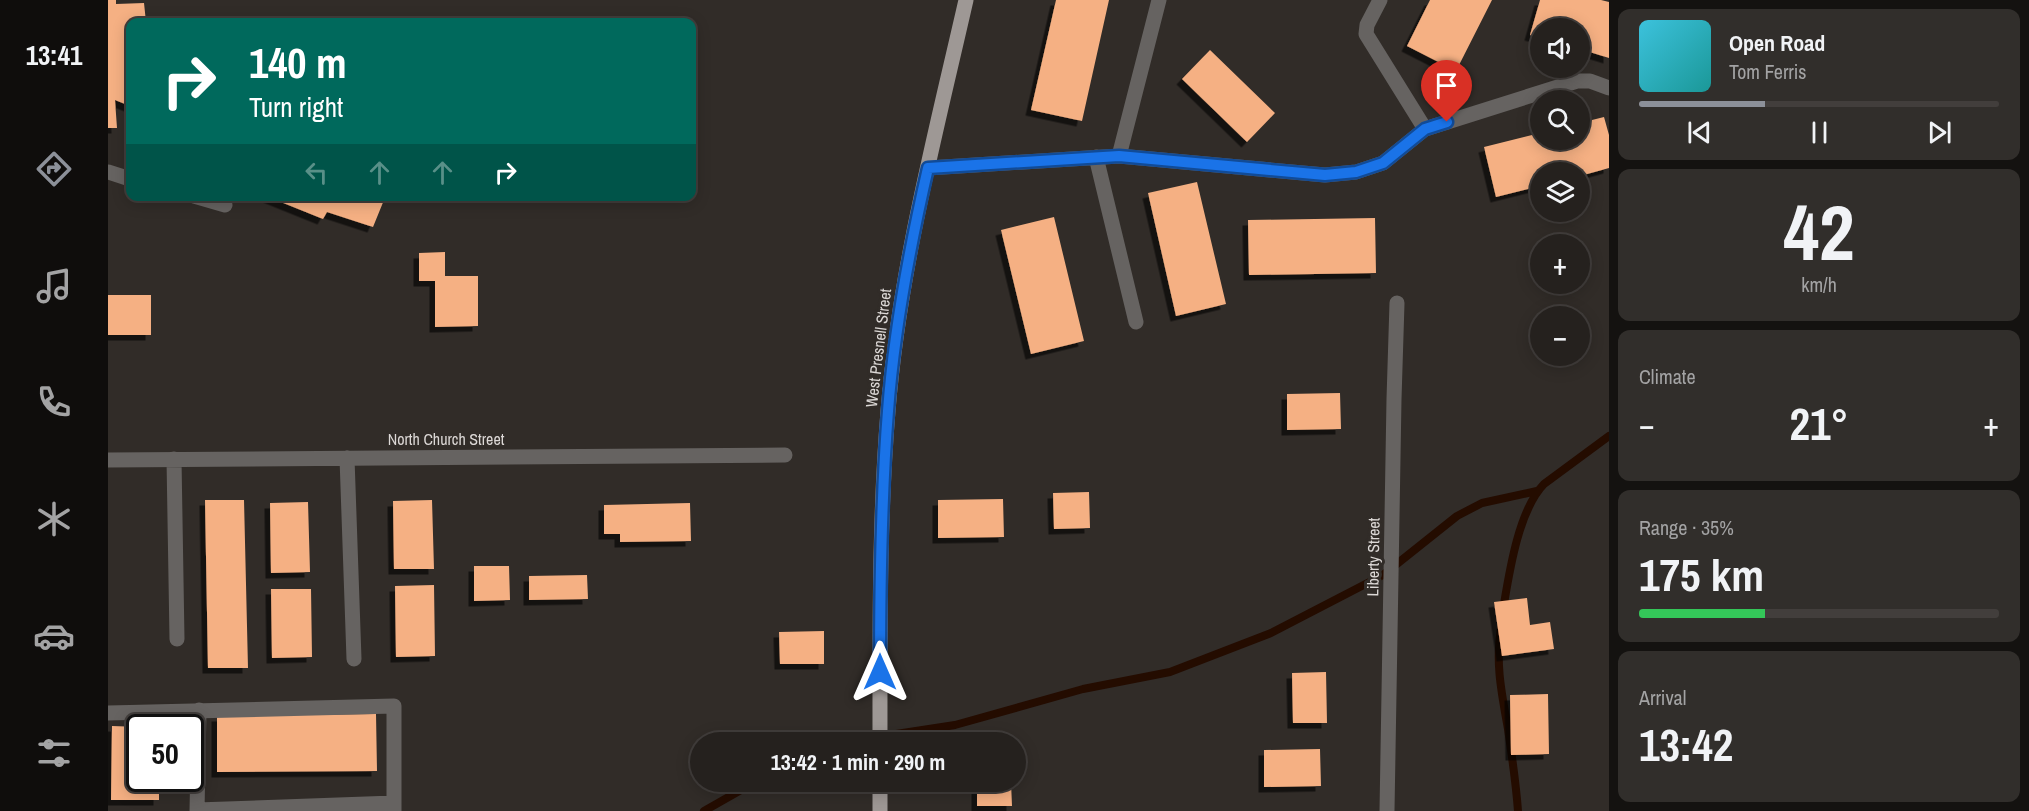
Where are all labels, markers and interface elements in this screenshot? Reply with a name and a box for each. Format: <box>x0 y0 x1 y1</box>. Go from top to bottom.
map controls <box>1530 18 1590 366</box>
button: sound <box>1530 18 1590 78</box>
text: Open Road <box>1729 28 1825 58</box>
text: 140 m <box>249 35 347 91</box>
text: 13:41 <box>26 37 82 73</box>
icon: right <box>150 42 228 120</box>
text: Tom Ferris <box>1729 58 1807 85</box>
pin <box>1421 60 1472 122</box>
icon: arrive <box>1430 69 1463 102</box>
text: Turn right <box>249 89 343 125</box>
button: search <box>1530 90 1590 150</box>
icon: previous <box>1683 116 1716 149</box>
icon: pause <box>1803 116 1836 149</box>
icon: next <box>1923 116 1956 149</box>
icon: directions <box>33 148 75 190</box>
icon: left <box>300 156 333 189</box>
icon: ahead <box>363 156 396 189</box>
icon: ahead <box>426 156 459 189</box>
icon: right <box>489 156 522 189</box>
button: layers <box>1530 162 1590 222</box>
text: 42 <box>1783 179 1855 284</box>
button: + <box>1530 234 1590 294</box>
icon: music <box>33 265 75 307</box>
text: km/h <box>1801 271 1837 298</box>
street label: West Presnell Street <box>860 287 896 409</box>
button: − <box>1530 306 1590 366</box>
text: Climate <box>1639 363 1696 390</box>
icon: phone <box>33 381 75 423</box>
text: 21° <box>1789 393 1849 454</box>
text: − <box>1639 402 1655 446</box>
text: + <box>1983 402 1999 446</box>
street label: North Church Street <box>388 428 505 450</box>
icon: climate <box>33 498 75 540</box>
text: Range · 35% <box>1639 514 1734 541</box>
street label: Liberty Street <box>1361 517 1385 597</box>
text: 175 km <box>1639 544 1764 605</box>
icon: car <box>33 615 75 657</box>
position arrow <box>848 640 912 704</box>
text: Arrival <box>1639 684 1686 711</box>
speed limit sign: 50 <box>126 714 204 792</box>
text: 13:42 <box>1639 714 1733 775</box>
icon: filters <box>33 732 75 774</box>
text: 13:42 · 1 min · 290 m <box>771 747 945 777</box>

